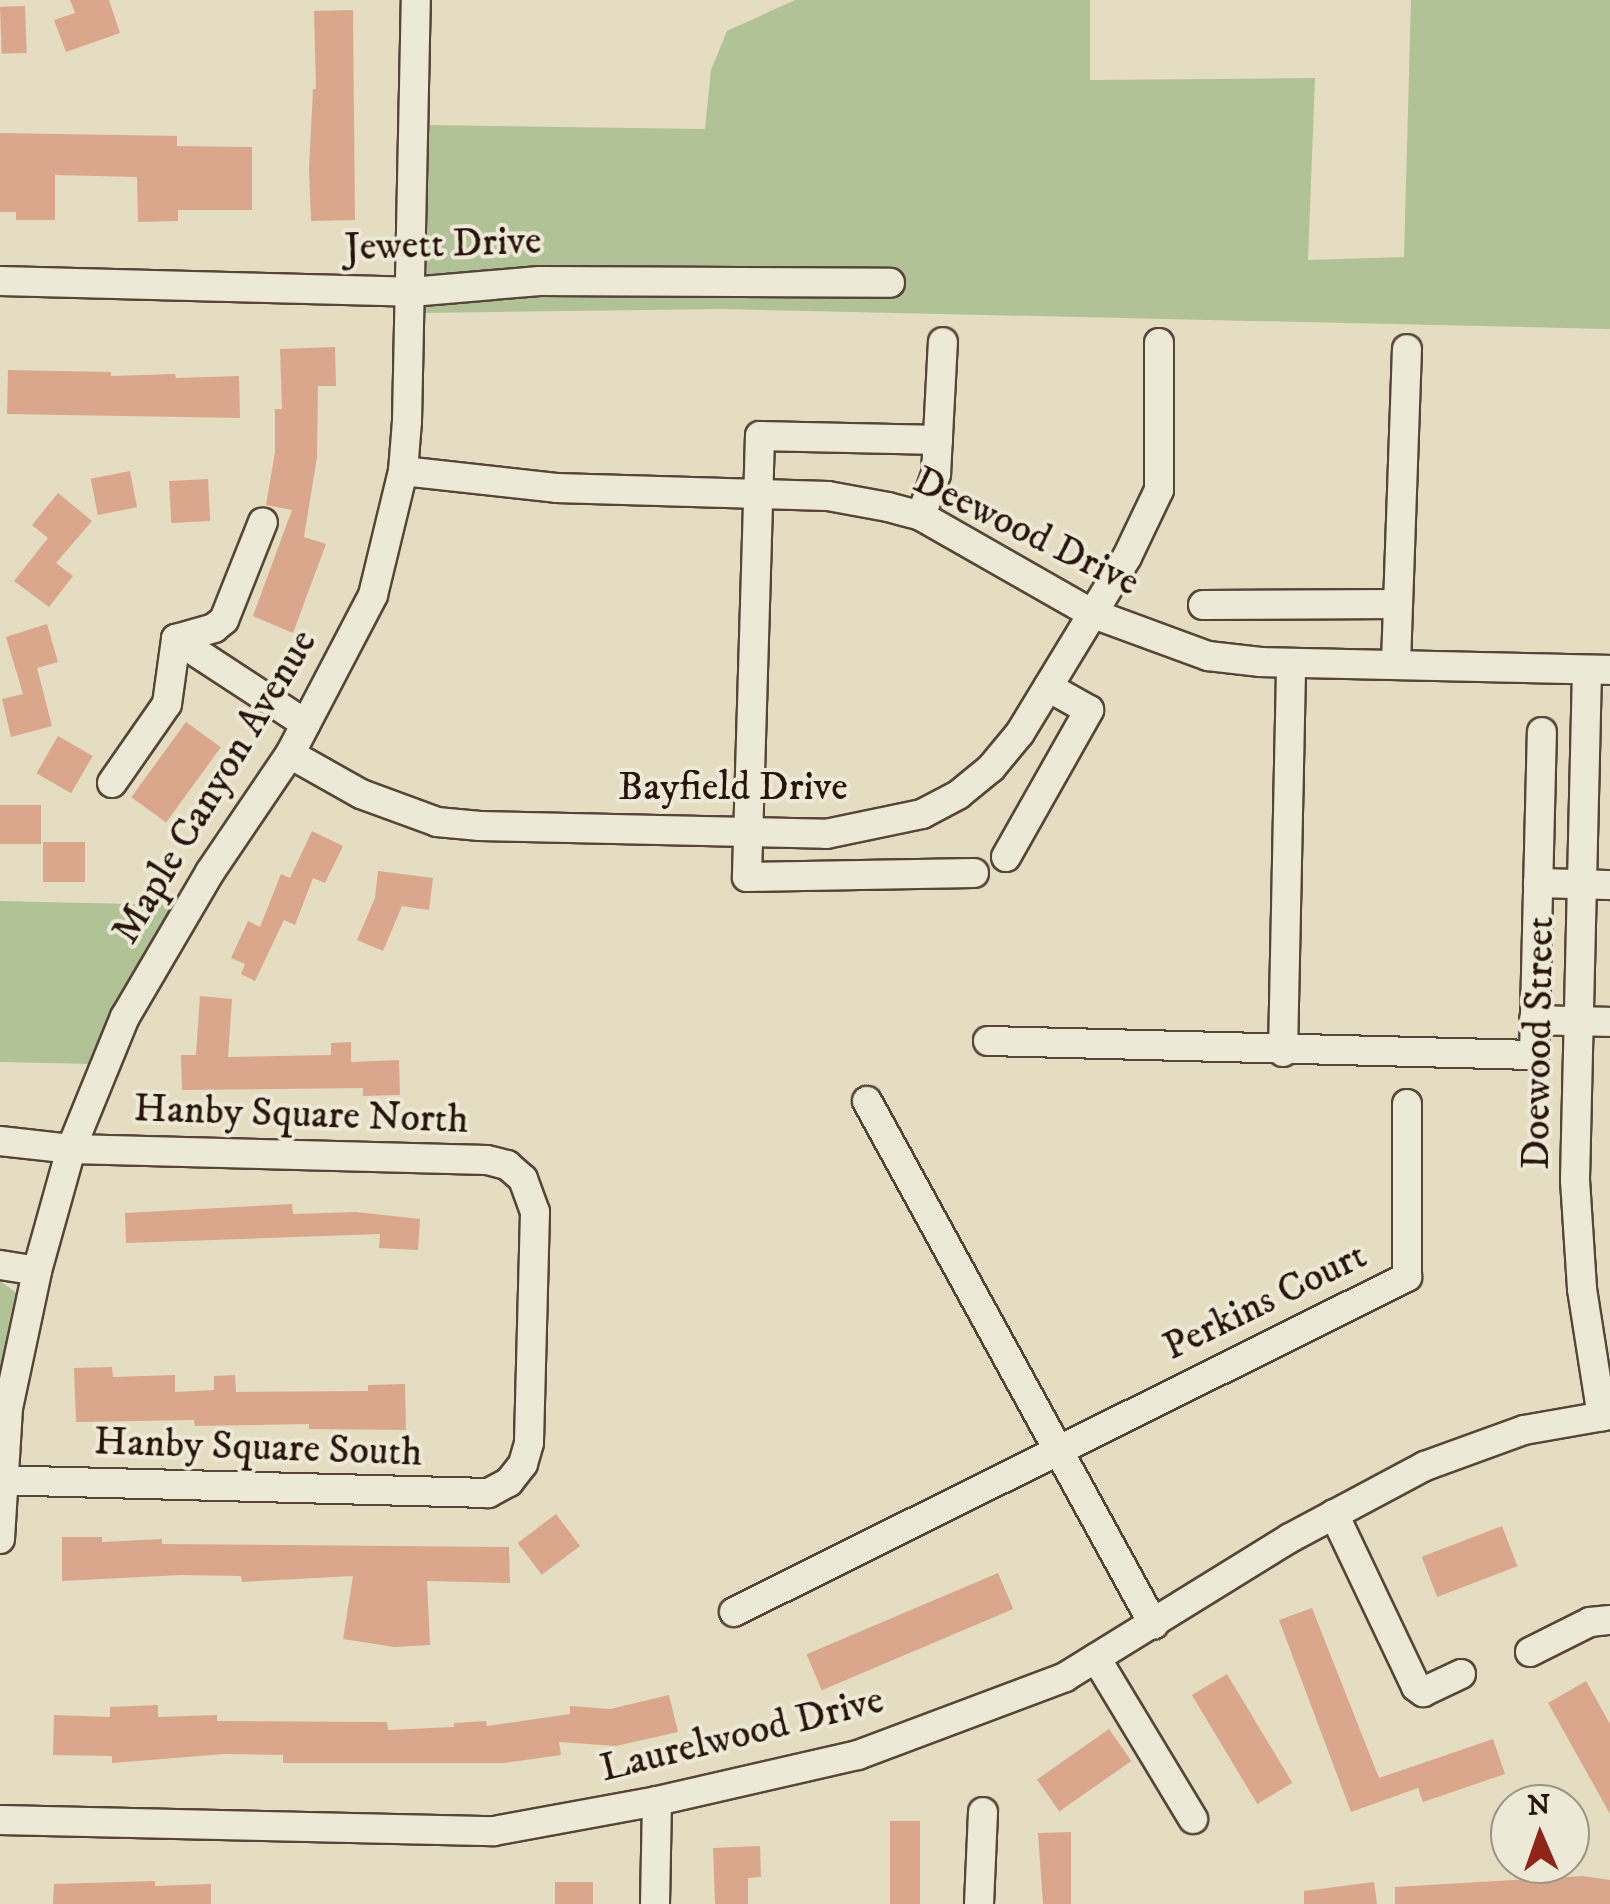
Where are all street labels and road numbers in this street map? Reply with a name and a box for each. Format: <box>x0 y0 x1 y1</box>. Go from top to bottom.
street label: Jewett Drive <box>344 218 542 272</box>
street label: Deewood Drive <box>905 457 1147 607</box>
street label: Maple Canyon Avenue <box>102 621 328 953</box>
street label: Bayfield Drive <box>618 764 848 812</box>
street label: Doewood Street <box>1513 916 1565 1170</box>
street label: Hanby Square North <box>133 1085 469 1145</box>
street label: Perkins Court <box>1156 1232 1374 1372</box>
street label: Hanby Square South <box>93 1418 423 1478</box>
street label: Laurelwood Drive <box>595 1677 889 1793</box>

